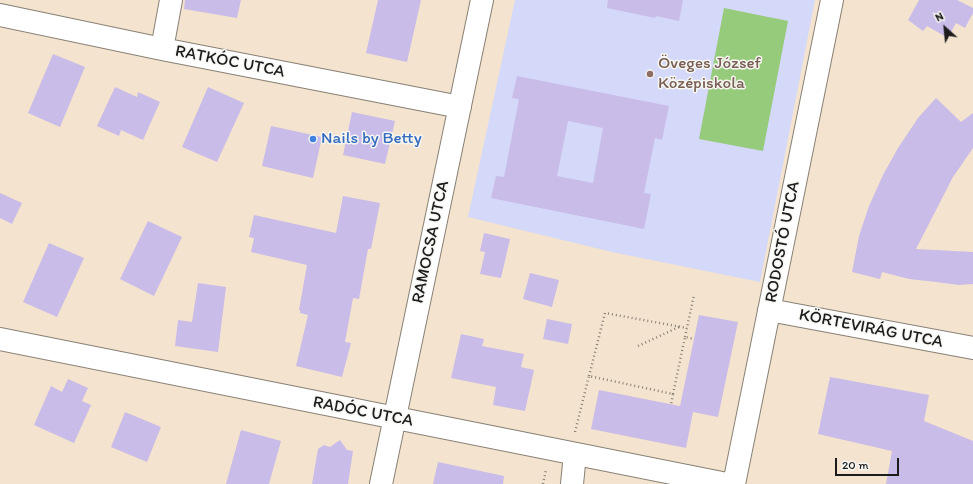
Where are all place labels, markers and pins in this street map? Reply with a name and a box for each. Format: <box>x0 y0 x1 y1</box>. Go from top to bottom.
place label: Öveges József Középiskola <box>658 54 761 94</box>
marker: Öveges József Középiskola <box>645 69 655 79</box>
place label: Nails by Betty <box>321 129 422 149</box>
marker: Nails by Betty <box>308 134 318 144</box>

